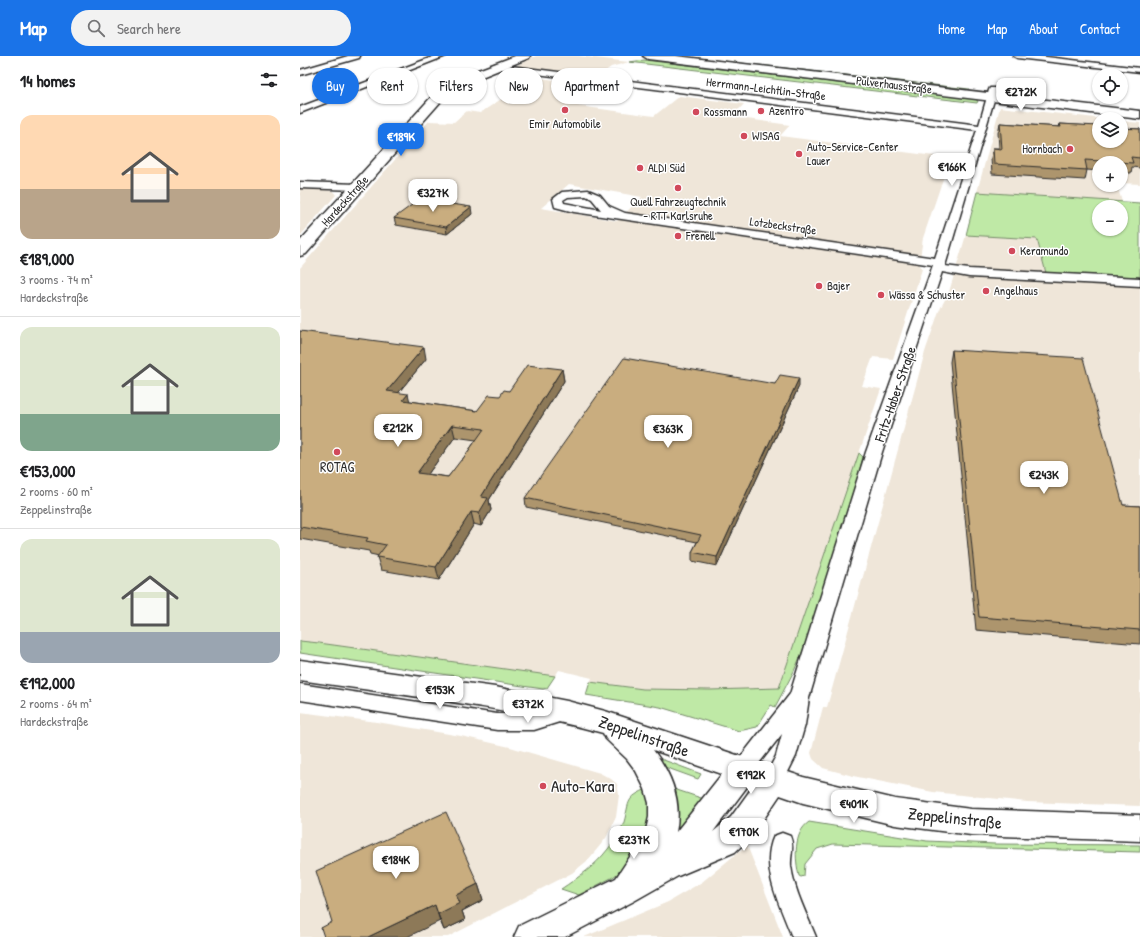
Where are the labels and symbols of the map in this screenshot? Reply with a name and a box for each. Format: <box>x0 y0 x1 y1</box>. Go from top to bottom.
street label: Pulverhausstraße <box>855 71 933 98</box>
street label: Herrmann-Leichtlin-Straße <box>705 73 827 104</box>
pin: €272K <box>993 78 1049 112</box>
place label: Azentro <box>769 102 804 119</box>
place label: Rossmann <box>704 103 747 120</box>
marker: Emir Automobile <box>560 105 570 115</box>
marker: Azentro <box>756 106 766 116</box>
marker: Rossmann <box>691 107 701 117</box>
place label: Emir Automobile <box>529 115 601 132</box>
pin: €189K <box>373 123 429 157</box>
place label: WISAG <box>752 127 780 144</box>
marker: WISAG <box>739 131 749 141</box>
place label: Auto-Service-Center Lauer <box>807 138 899 169</box>
place label: Hornbach <box>1022 140 1062 157</box>
marker: Hornbach <box>1065 144 1075 154</box>
marker: Auto-Service-Center Lauer <box>794 149 804 159</box>
pin: €166K <box>924 153 980 187</box>
place label: ALDI Süd <box>648 159 685 176</box>
marker: ALDI Süd <box>635 163 645 173</box>
street label: Hardeckstraße <box>317 171 372 230</box>
pin: €327K <box>405 179 461 213</box>
marker: Quell Fahrzeugtechnik - RTT Karlsruhe <box>673 183 683 193</box>
place label: Quell Fahrzeugtechnik - RTT Karlsruhe <box>630 193 726 224</box>
street label: Lotzbeckstraße <box>749 212 818 239</box>
place label: Frenell <box>685 227 716 244</box>
marker: Frenell <box>673 231 683 241</box>
place label: Keramundo <box>1020 242 1068 259</box>
marker: Keramundo <box>1007 246 1017 256</box>
place label: Bajer <box>827 277 850 294</box>
marker: Bajer <box>814 281 824 291</box>
place label: Angelhaus <box>994 282 1038 299</box>
place label: Wässa & Schuster <box>889 286 965 303</box>
marker: Angelhaus <box>981 286 991 296</box>
marker: Wässa & Schuster <box>876 290 886 300</box>
street label: Fritz-Haber-Straße <box>869 343 921 445</box>
pin: €212K <box>370 414 426 448</box>
pin: €363K <box>640 415 696 449</box>
marker: ROTAG <box>332 447 342 457</box>
place label: ROTAG <box>320 457 354 476</box>
pin: €243K <box>1016 461 1072 495</box>
pin: €153K <box>412 676 468 710</box>
pin: €372K <box>500 690 556 724</box>
street label: Zeppelinstraße <box>596 709 693 762</box>
pin: €192K <box>723 761 779 795</box>
place label: Auto-Kara <box>551 774 615 797</box>
marker: Auto-Kara <box>538 781 548 791</box>
pin: €401K <box>826 790 882 824</box>
street label: Zeppelinstraße <box>907 801 1003 834</box>
pin: €170K <box>716 818 772 852</box>
pin: €237K <box>606 826 662 860</box>
pin: €184K <box>368 846 424 880</box>

